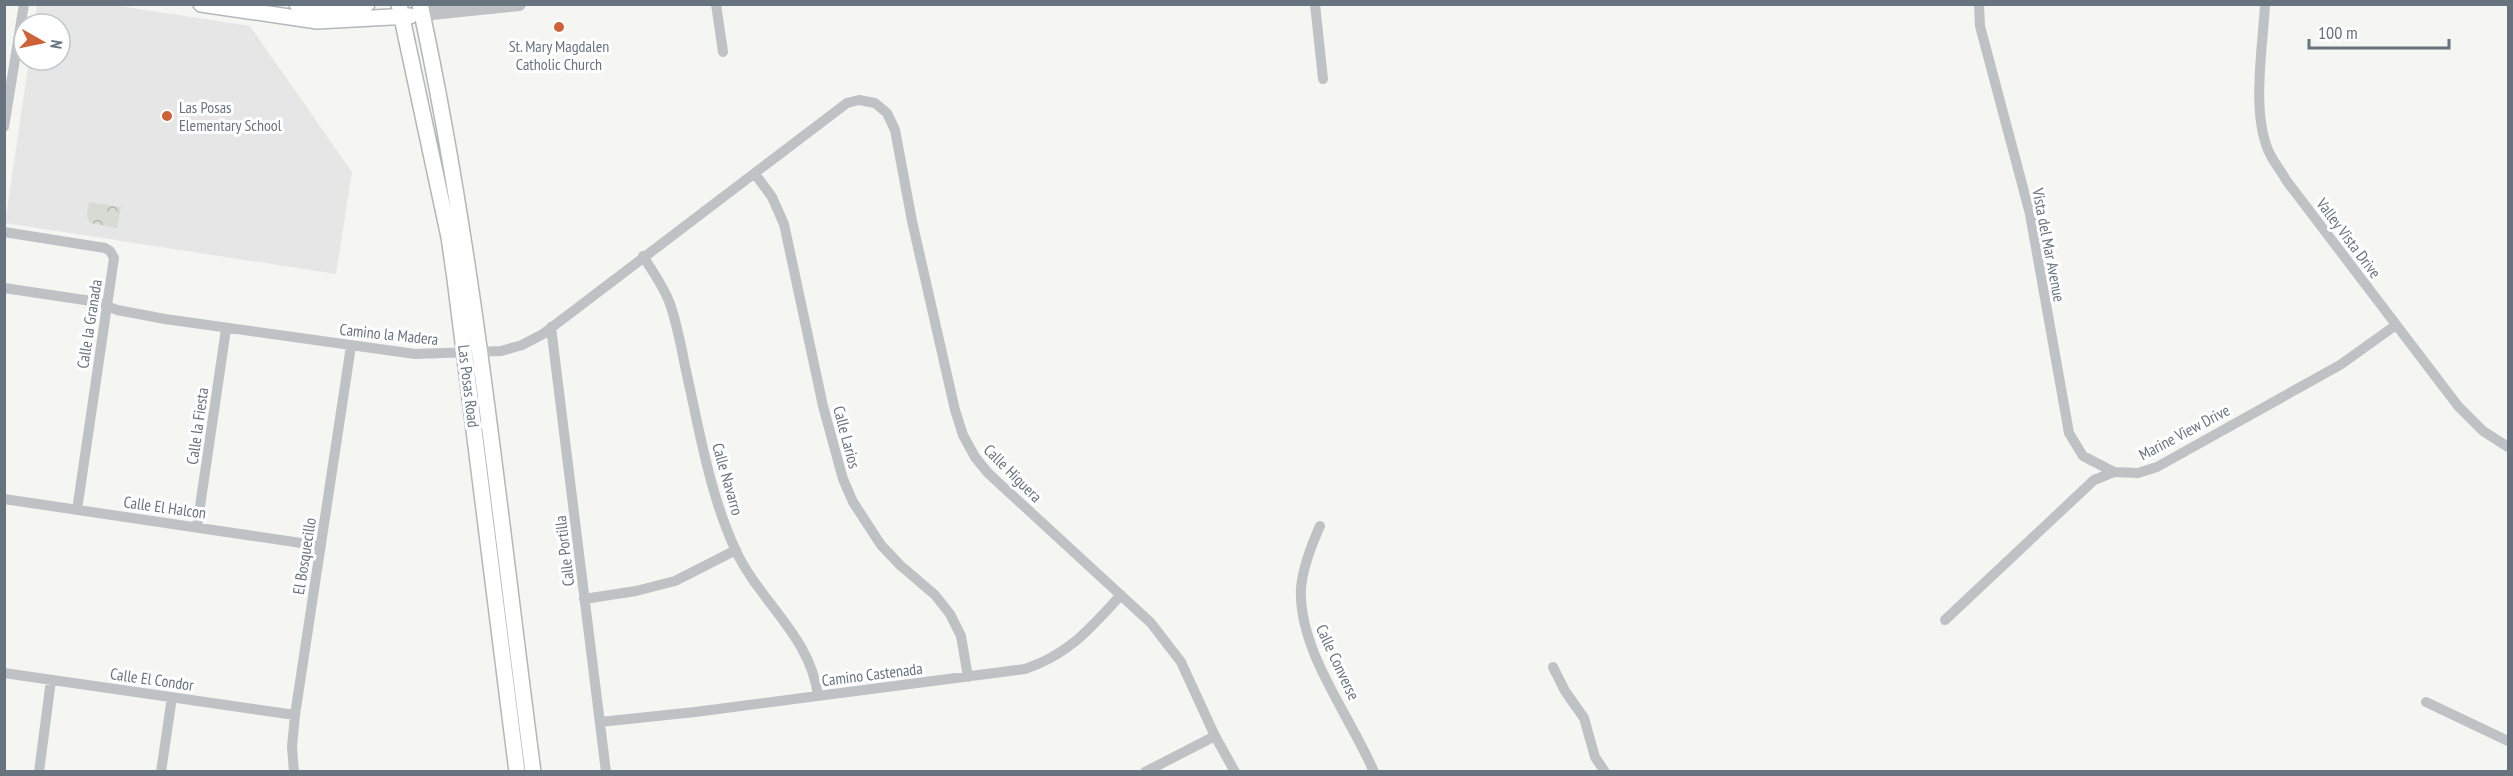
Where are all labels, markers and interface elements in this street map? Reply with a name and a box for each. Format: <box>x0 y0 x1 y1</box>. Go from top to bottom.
north arrow <box>12 12 72 72</box>
scale bar <box>2309 12 2448 50</box>
marker: St. Mary Magdalen Catholic Church <box>552 20 566 34</box>
text: 100 m <box>2318 21 2358 44</box>
place label: St. Mary Magdalen Catholic Church <box>509 36 609 74</box>
text: N <box>46 39 67 50</box>
place label: Las Posas Elementary School <box>179 97 282 135</box>
marker: Las Posas Elementary School <box>160 109 174 123</box>
street label: Vista del Mar Avenue <box>2028 185 2070 304</box>
street label: Valley Vista Drive <box>2312 193 2386 282</box>
street label: Calle la Granada <box>72 278 106 370</box>
street label: Camino la Madera <box>339 319 439 349</box>
street label: Las Posas Road <box>454 343 484 429</box>
street label: Calle la Fiesta <box>182 386 212 466</box>
street label: Marine View Drive <box>2135 400 2233 464</box>
street label: Calle Larios <box>829 404 865 470</box>
street label: Calle Higuera <box>980 440 1046 506</box>
street label: Calle Navarro <box>708 441 748 518</box>
street label: Calle El Halcon <box>122 491 208 523</box>
street label: Calle Portilla <box>550 514 578 588</box>
street label: El Bosquecillo <box>288 516 320 596</box>
street label: Calle Converse <box>1312 621 1364 703</box>
street label: Camino Castenada <box>821 658 923 690</box>
street label: Calle El Condor <box>109 663 196 695</box>

